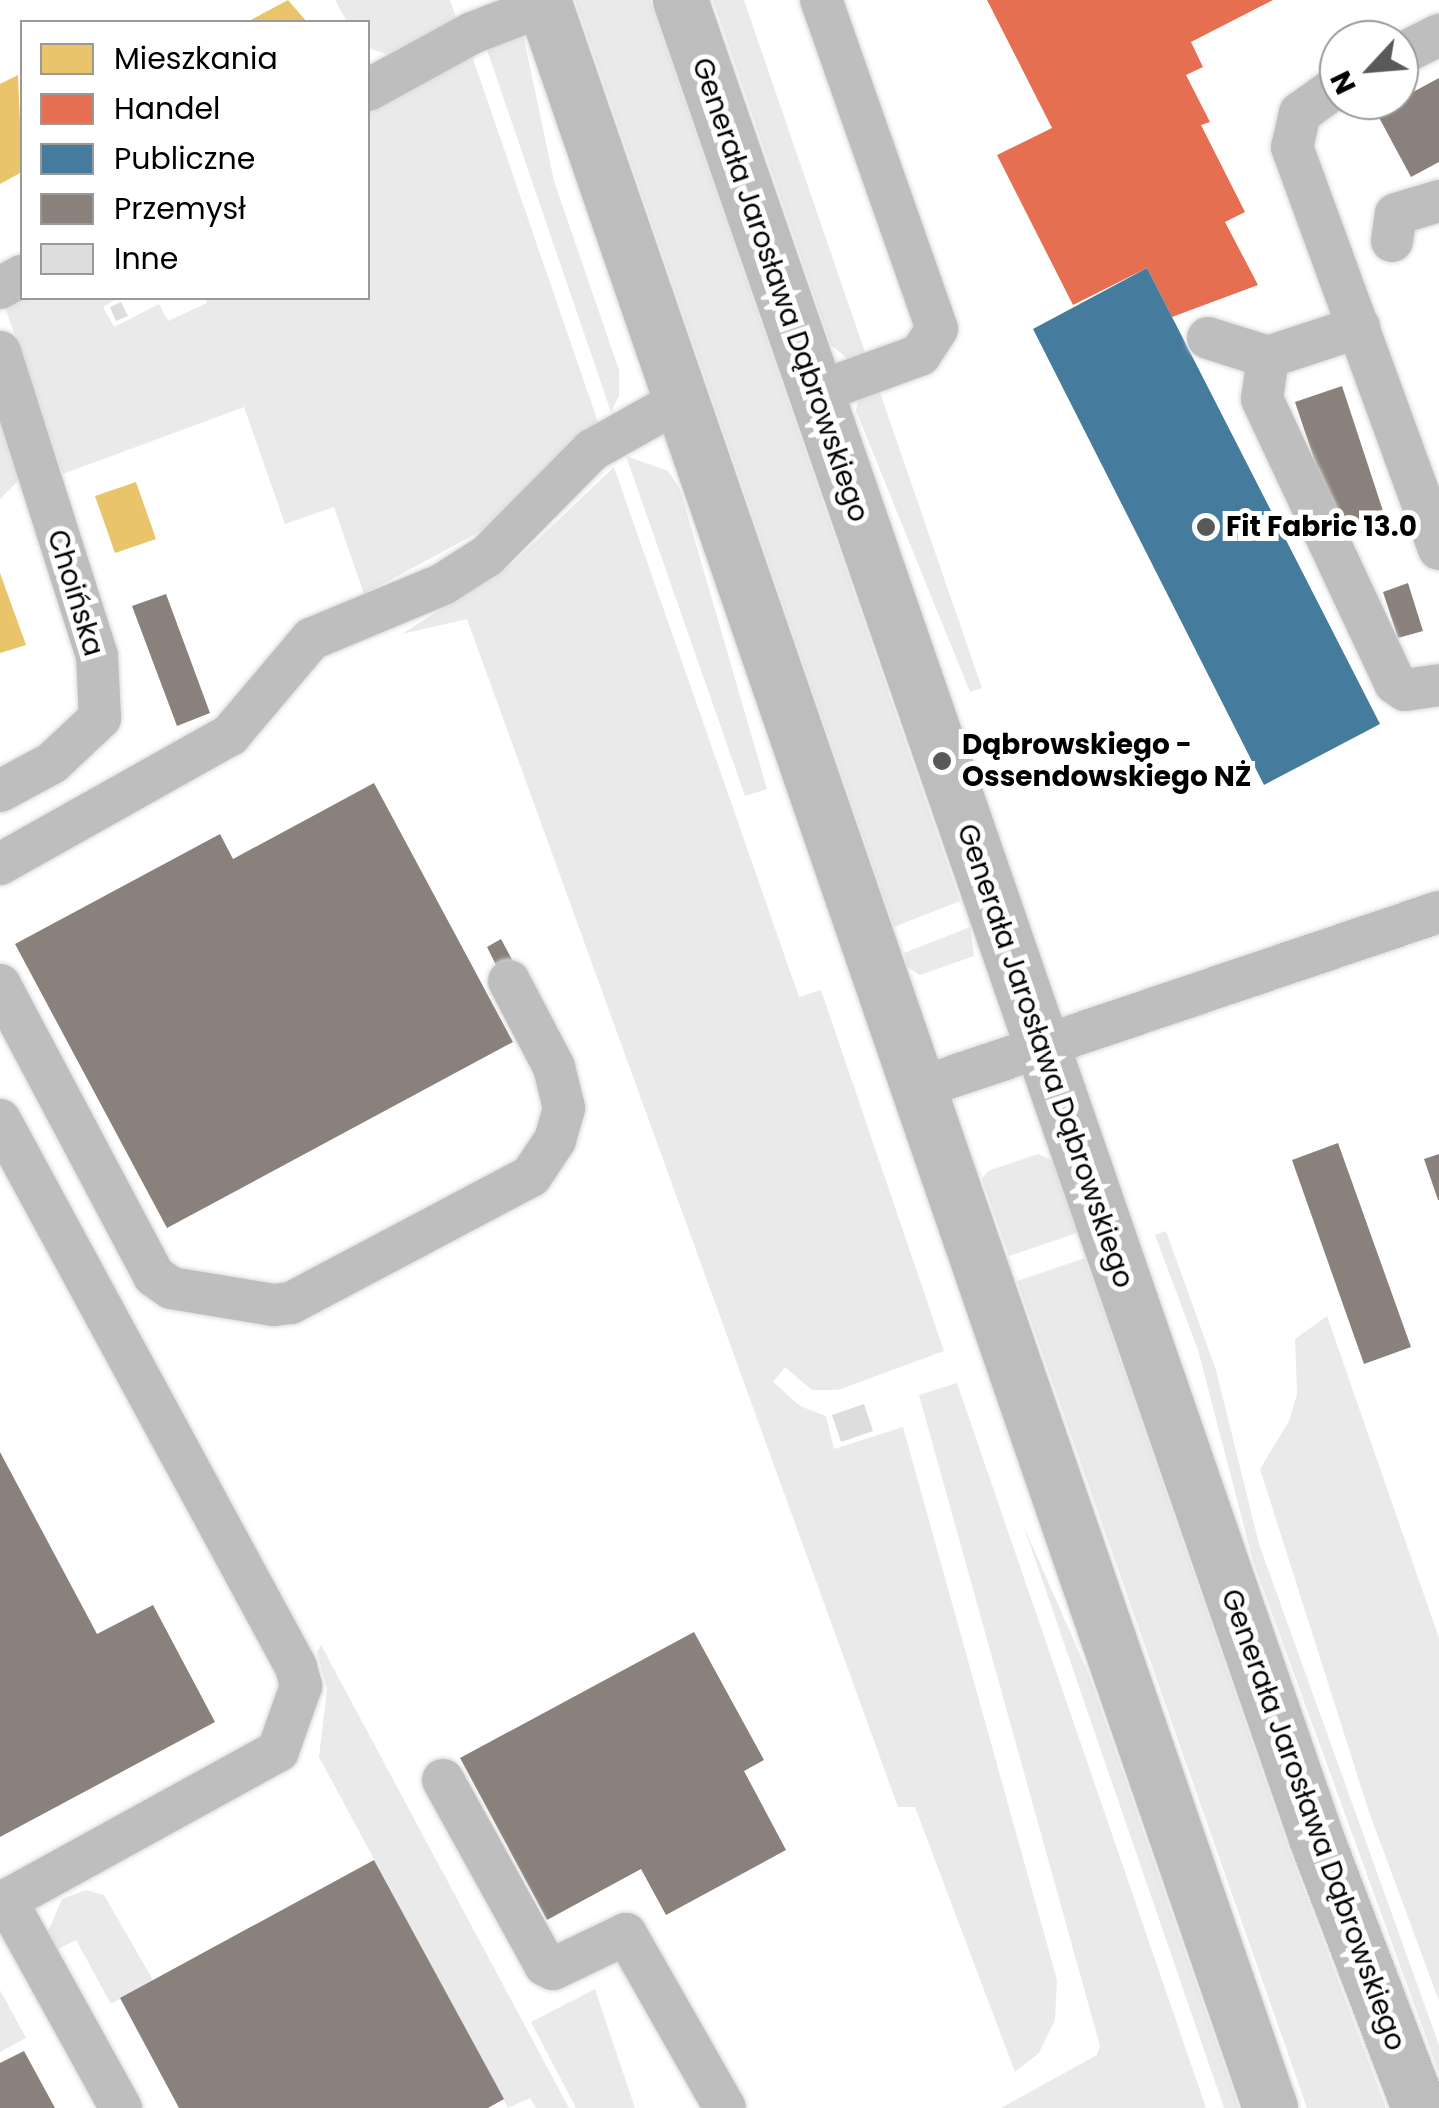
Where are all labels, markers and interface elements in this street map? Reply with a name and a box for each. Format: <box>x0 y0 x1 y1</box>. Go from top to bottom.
legend <box>20 20 370 300</box>
north arrow <box>1319 20 1419 120</box>
text: Mieszkania <box>114 37 278 80</box>
street label: Generała Jarosława Dąbrowskiego <box>685 54 875 526</box>
text: N <box>1321 64 1366 101</box>
text: Handel <box>114 87 221 130</box>
text: Publiczne <box>114 137 255 180</box>
text: Przemysł <box>114 187 246 230</box>
text: Inne <box>114 237 178 280</box>
place label: Fit Fabric 13.0 <box>1226 510 1417 544</box>
marker: Fit Fabric 13.0 <box>1195 516 1217 538</box>
street label: Choińska <box>40 526 110 660</box>
place label: Dąbrowskiego - Ossendowskiego NŻ <box>962 728 1251 794</box>
marker: Dąbrowskiego - Ossendowskiego NŻ <box>931 750 953 772</box>
street label: Generała Jarosława Dąbrowskiego <box>950 820 1140 1292</box>
street label: Generała Jarosława Dąbrowskiego <box>1214 1585 1412 2055</box>

